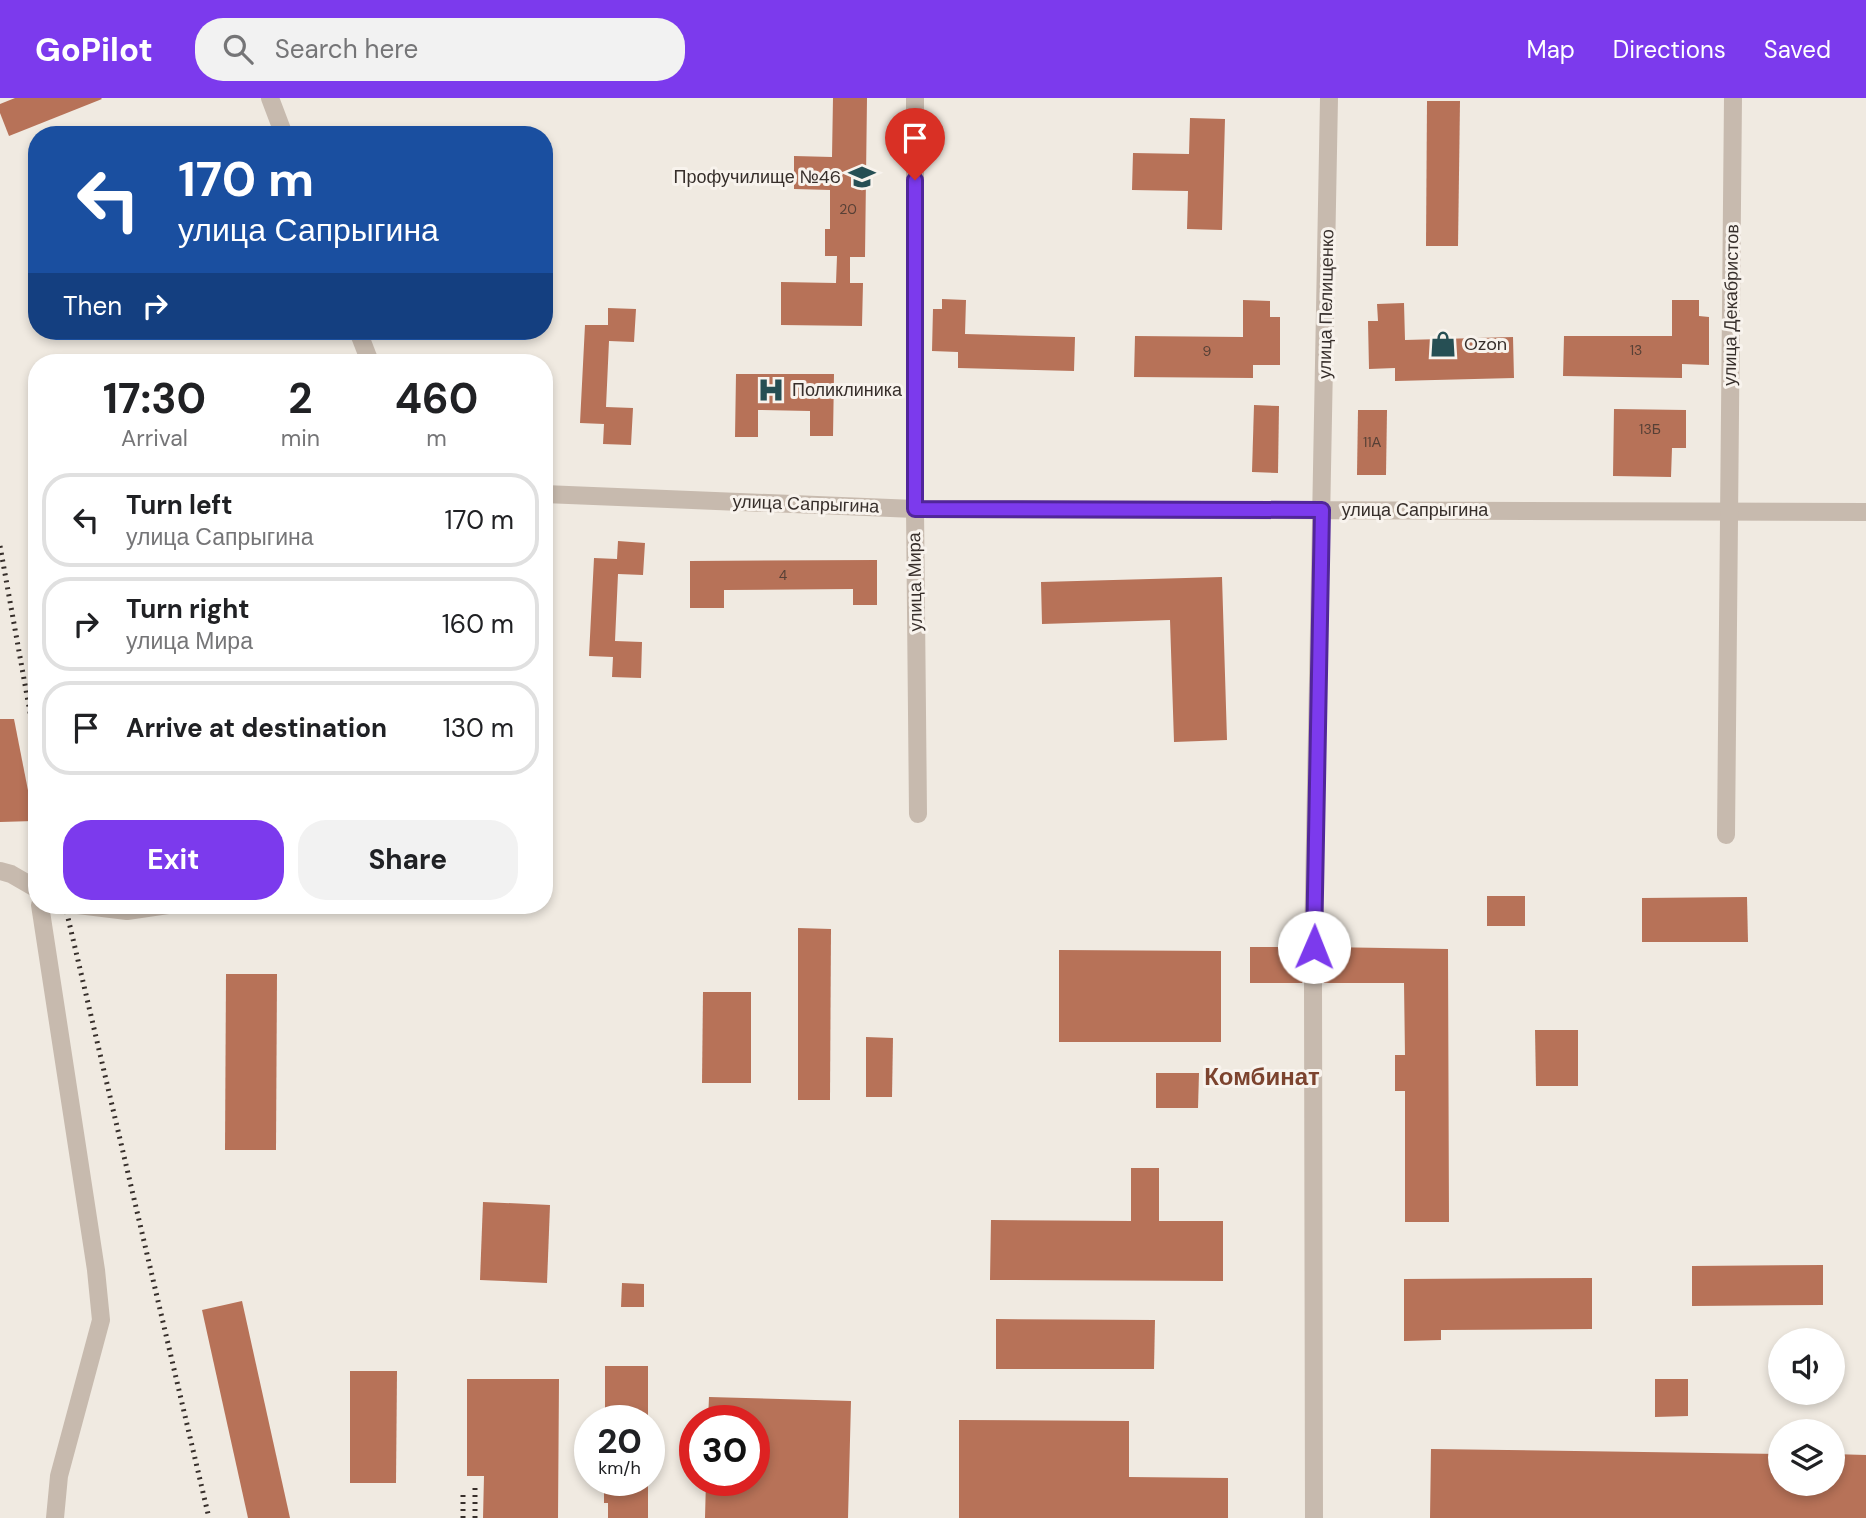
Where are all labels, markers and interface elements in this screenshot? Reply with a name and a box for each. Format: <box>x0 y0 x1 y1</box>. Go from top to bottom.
search box <box>195 18 685 81</box>
text: GoPilot <box>35 28 153 71</box>
icon: search <box>219 30 257 68</box>
text: Search here <box>275 32 418 66</box>
text: Map <box>1527 34 1575 65</box>
text: Directions <box>1613 34 1726 65</box>
text: Saved <box>1764 34 1831 65</box>
pin <box>885 108 945 180</box>
icon: arrive <box>896 119 934 157</box>
text: 170 m <box>178 147 314 211</box>
icon: left <box>63 154 154 245</box>
school or university icon: Профучилище №46 <box>847 162 877 192</box>
place label: Профучилище №46 <box>673 165 841 189</box>
house number: 20 <box>839 200 857 218</box>
text: улица Сапрыгина <box>178 209 439 251</box>
street label: улица Декабристов <box>1718 224 1744 386</box>
street label: улица Пелищенко <box>1313 229 1339 379</box>
icon: right <box>136 287 174 325</box>
text: Then <box>63 289 122 323</box>
shop icon: Ozon <box>1428 329 1458 359</box>
place label: Ozon <box>1464 332 1507 356</box>
house number: 13 <box>1630 341 1642 359</box>
house number: 9 <box>1203 342 1212 360</box>
text: 17:30 <box>103 371 206 426</box>
text: 2 <box>288 371 313 426</box>
text: 460 <box>395 371 478 426</box>
hospital icon: Поликлиника <box>756 375 786 405</box>
place label: Поликлиника <box>792 378 903 402</box>
house number: 13Б <box>1639 420 1661 438</box>
text: Arrival <box>121 423 188 453</box>
text: min <box>281 423 320 453</box>
text: m <box>426 423 447 453</box>
house number: 11А <box>1363 433 1382 451</box>
text: Turn left <box>126 488 233 522</box>
street label: улица Сапрыгина <box>732 489 881 519</box>
street label: улица Сапрыгина <box>1342 498 1489 522</box>
icon: left <box>67 501 105 539</box>
text: 170 m <box>445 503 514 537</box>
text: улица Сапрыгина <box>126 522 314 552</box>
street label: улица Мира <box>902 531 928 632</box>
house number: 4 <box>779 566 788 584</box>
text: Turn right <box>126 592 250 626</box>
icon: right <box>67 605 105 643</box>
text: 160 m <box>442 607 514 641</box>
text: улица Мира <box>126 626 253 656</box>
icon: arrive <box>67 709 105 747</box>
text: Arrive at destination <box>126 711 387 745</box>
text: 130 m <box>443 711 514 745</box>
button: Exit <box>63 820 284 900</box>
button: Share <box>298 820 518 900</box>
position arrow <box>1277 910 1351 984</box>
district label: Комбинат <box>1204 1061 1320 1092</box>
map controls <box>1768 1328 1845 1496</box>
button: sound <box>1768 1328 1845 1405</box>
speed limit sign: 30 <box>679 1405 770 1496</box>
text: 20 <box>597 1418 642 1464</box>
button: layers <box>1768 1419 1845 1496</box>
text: km/h <box>598 1456 641 1480</box>

